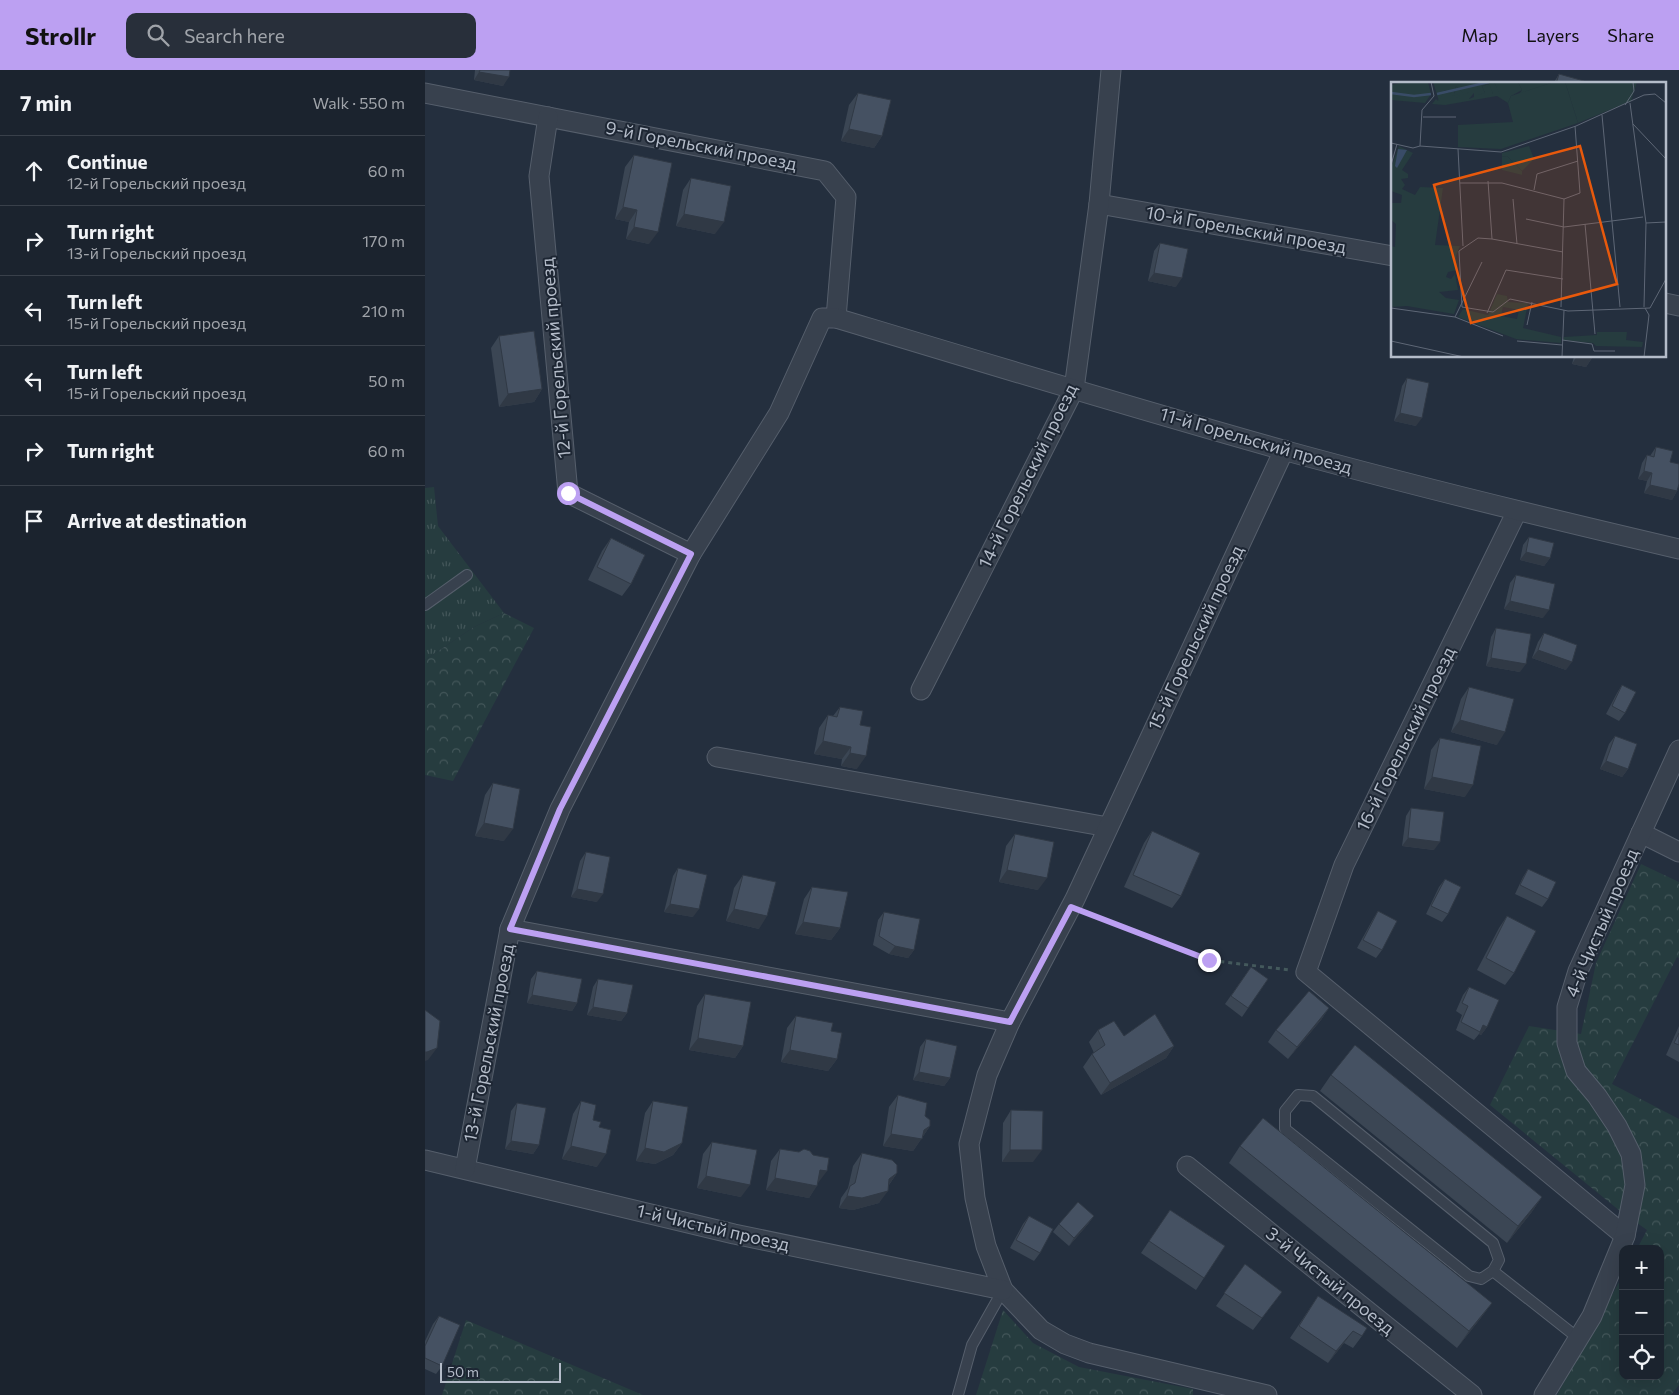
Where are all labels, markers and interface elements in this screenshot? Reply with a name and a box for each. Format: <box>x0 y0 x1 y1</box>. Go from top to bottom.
search box <box>126 13 476 58</box>
text: Strollr <box>25 21 96 50</box>
icon: search <box>144 21 172 49</box>
text: Search here <box>184 24 285 47</box>
text: Map <box>1461 24 1498 46</box>
text: Layers <box>1526 24 1579 46</box>
text: Share <box>1607 24 1654 46</box>
inset map <box>1391 82 1667 358</box>
text: 7 min <box>20 90 72 115</box>
text: Walk · 550 m <box>313 93 405 112</box>
street label: 9-й Горельский проезд <box>604 116 799 174</box>
text: Continue <box>67 150 147 173</box>
icon: ahead <box>20 157 48 185</box>
text: 60 m <box>368 161 405 180</box>
text: 12-й Горельский проезд <box>67 173 246 192</box>
street label: 10-й Горельский проезд <box>1144 201 1348 258</box>
text: Turn right <box>67 220 154 243</box>
icon: right <box>20 227 48 255</box>
text: 170 m <box>362 231 405 250</box>
text: 13-й Горельский проезд <box>67 243 246 262</box>
street label: 12-й Горельский проезд <box>535 256 575 459</box>
text: Turn left <box>67 290 142 313</box>
icon: left <box>20 297 48 325</box>
text: 210 m <box>362 301 405 320</box>
text: 15-й Горельский проезд <box>67 313 246 332</box>
text: Turn left <box>67 360 142 383</box>
icon: left <box>20 367 48 395</box>
text: 50 m <box>368 371 405 390</box>
street label: 14-й Горельский проезд <box>973 380 1081 571</box>
text: 15-й Горельский проезд <box>67 383 246 402</box>
street label: 11-й Горельский проезд <box>1158 402 1355 478</box>
icon: right <box>20 437 48 465</box>
text: Turn right <box>67 439 154 462</box>
text: 60 m <box>368 441 405 460</box>
route start <box>557 482 580 505</box>
icon: arrive <box>20 507 48 535</box>
text: Arrive at destination <box>67 509 247 532</box>
street label: 15-й Горельский проезд <box>1143 541 1248 734</box>
street label: 16-й Горельский проезд <box>1351 643 1459 834</box>
street label: 4-й Чистый проезд <box>1560 845 1642 1000</box>
street label: 13-й Горельский проезд <box>458 941 518 1144</box>
route end <box>1198 949 1221 972</box>
street label: 1-й Чистый проезд <box>635 1199 792 1255</box>
street label: 3-й Чистый проезд <box>1262 1222 1400 1339</box>
map controls <box>1619 1245 1664 1380</box>
button: + <box>1619 1245 1664 1290</box>
button: − <box>1619 1290 1664 1335</box>
button: locate <box>1619 1335 1664 1380</box>
scale bar <box>440 1360 561 1383</box>
text: 50 m <box>447 1363 479 1380</box>

